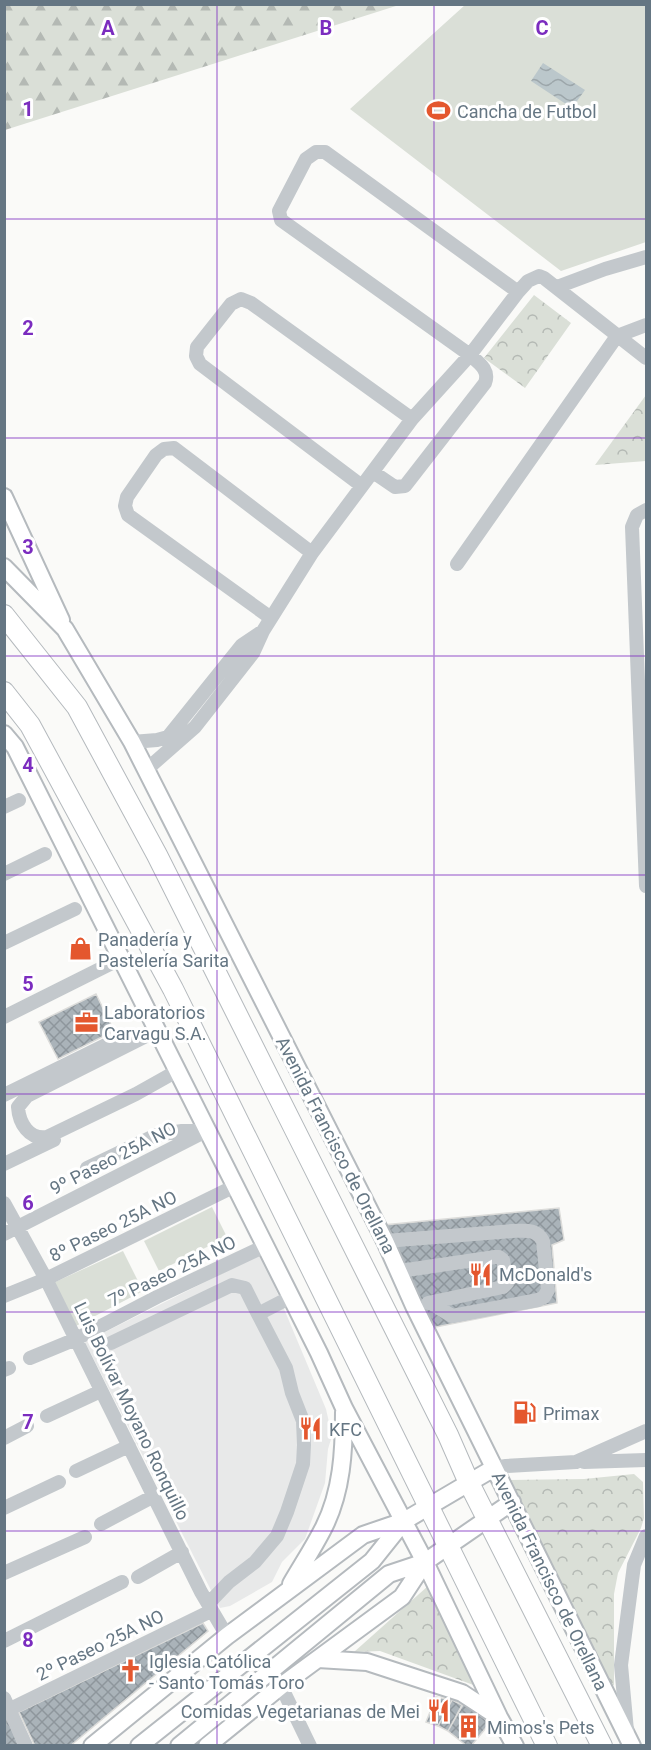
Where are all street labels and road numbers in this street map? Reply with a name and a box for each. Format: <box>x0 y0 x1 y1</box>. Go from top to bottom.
street label: Avenida Francisco de Orellana <box>272 1033 400 1257</box>
street label: 9º Paseo 25A NO <box>46 1117 180 1199</box>
street label: 8º Paseo 25A NO <box>46 1186 180 1266</box>
street label: 7º Paseo 25A NO <box>105 1231 239 1311</box>
street label: Luis Bolívar Moyano Ronquillo <box>70 1298 194 1524</box>
street label: Avenida Francisco de Orellana <box>488 1468 612 1694</box>
street label: 2º Paseo 25A NO <box>33 1605 167 1685</box>

